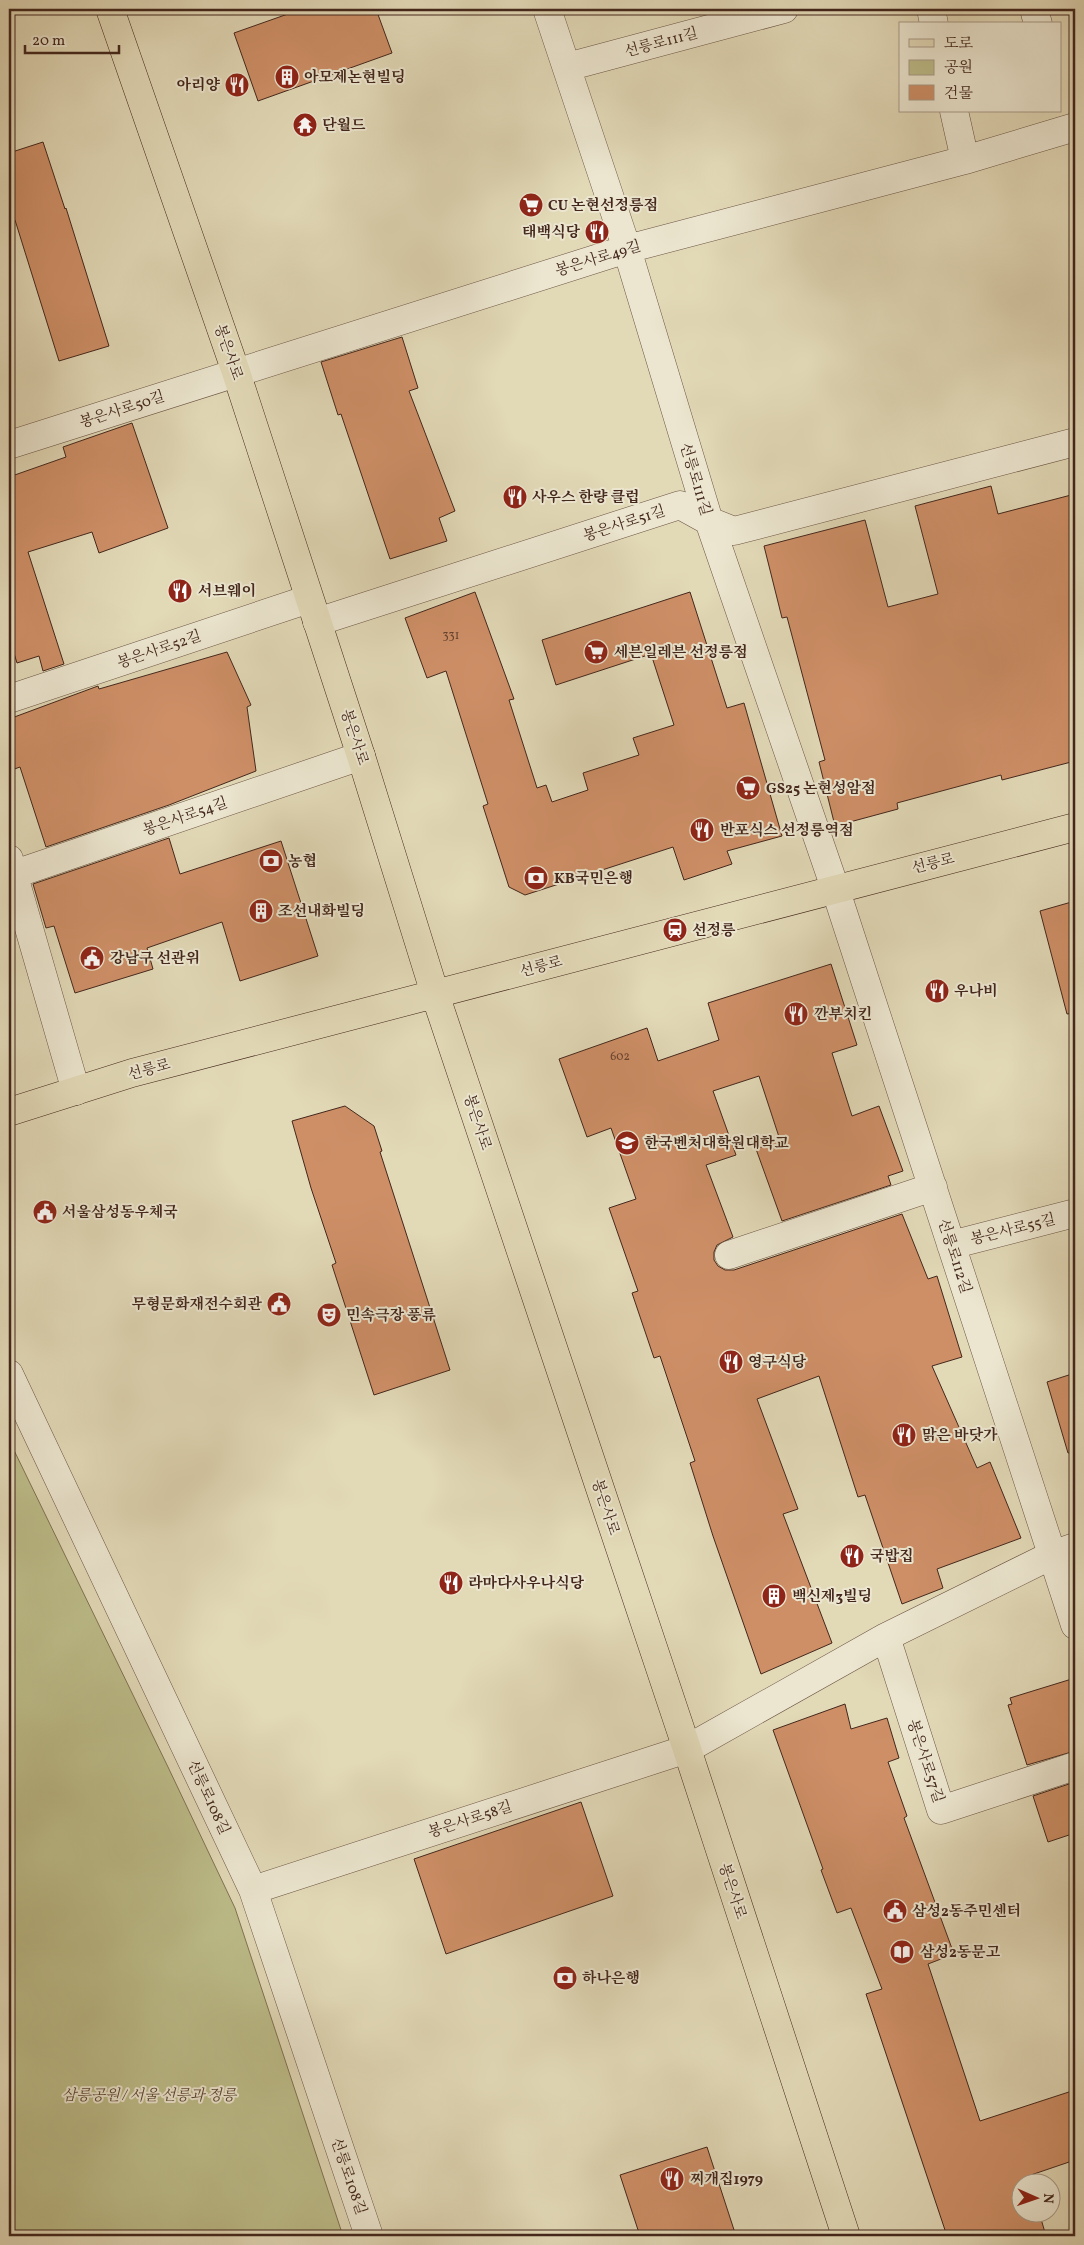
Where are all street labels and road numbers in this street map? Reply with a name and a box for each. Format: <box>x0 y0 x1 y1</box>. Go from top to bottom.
street label: 선릉로111길 <box>622 24 701 63</box>
street label: 봉은사로49길 <box>553 236 644 282</box>
street label: 봉은사로 <box>208 322 247 384</box>
street label: 봉은사로50길 <box>77 387 168 434</box>
street label: 선릉로111길 <box>673 440 716 519</box>
street label: 봉은사로51길 <box>581 501 668 548</box>
street label: 봉은사로52길 <box>115 626 204 675</box>
street label: 봉은사로 <box>335 707 373 769</box>
street label: 봉은사로54길 <box>140 793 231 842</box>
street label: 선릉로 <box>910 849 957 880</box>
street label: 선릉로 <box>518 952 566 983</box>
street label: 선릉로 <box>126 1055 174 1086</box>
street label: 봉은사로 <box>458 1092 496 1154</box>
street label: 봉은사로55길 <box>969 1210 1058 1251</box>
street label: 선릉로112길 <box>932 1216 976 1297</box>
street label: 봉은사로 <box>586 1477 624 1539</box>
street label: 봉은사로57길 <box>901 1717 948 1806</box>
street label: 선릉로108길 <box>181 1757 234 1839</box>
street label: 봉은사로58길 <box>426 1797 515 1844</box>
street label: 봉은사로 <box>713 1861 751 1923</box>
street label: 선릉로108길 <box>325 2135 371 2218</box>

